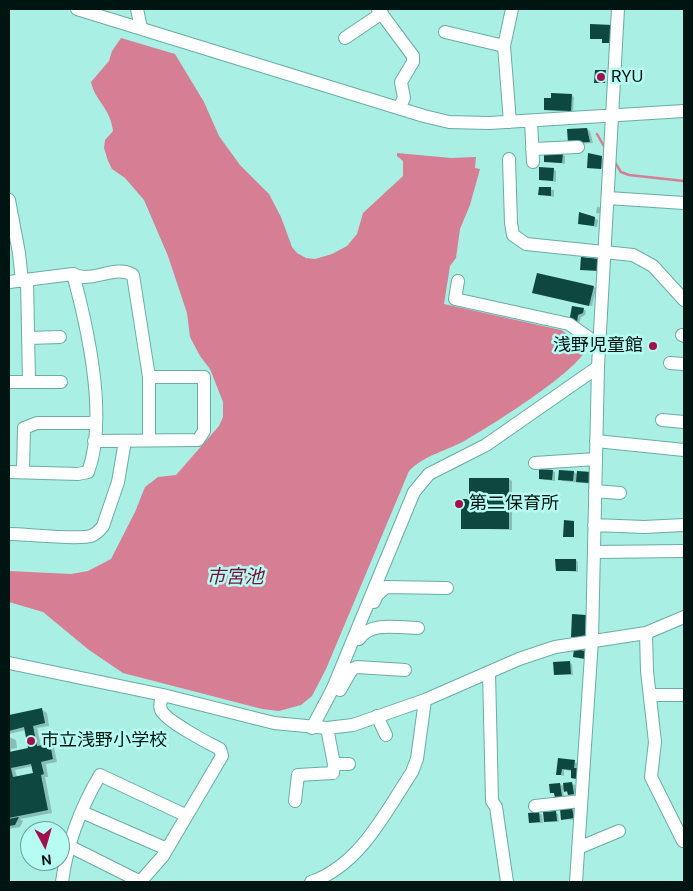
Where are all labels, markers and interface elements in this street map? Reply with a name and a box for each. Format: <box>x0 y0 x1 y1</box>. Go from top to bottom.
place label: RYU <box>611 66 643 88</box>
marker: RYU <box>595 71 607 83</box>
place label: 浅野児童館 <box>553 335 643 357</box>
marker: 浅野児童館 <box>647 340 659 352</box>
place label: 第二保育所 <box>469 493 559 515</box>
marker: 第二保育所 <box>453 498 465 510</box>
water label: 市宮池 <box>207 567 263 589</box>
place label: 市立浅野小学校 <box>41 730 167 752</box>
marker: 市立浅野小学校 <box>25 735 37 747</box>
north arrow <box>20 821 70 871</box>
text: N <box>40 850 52 869</box>

